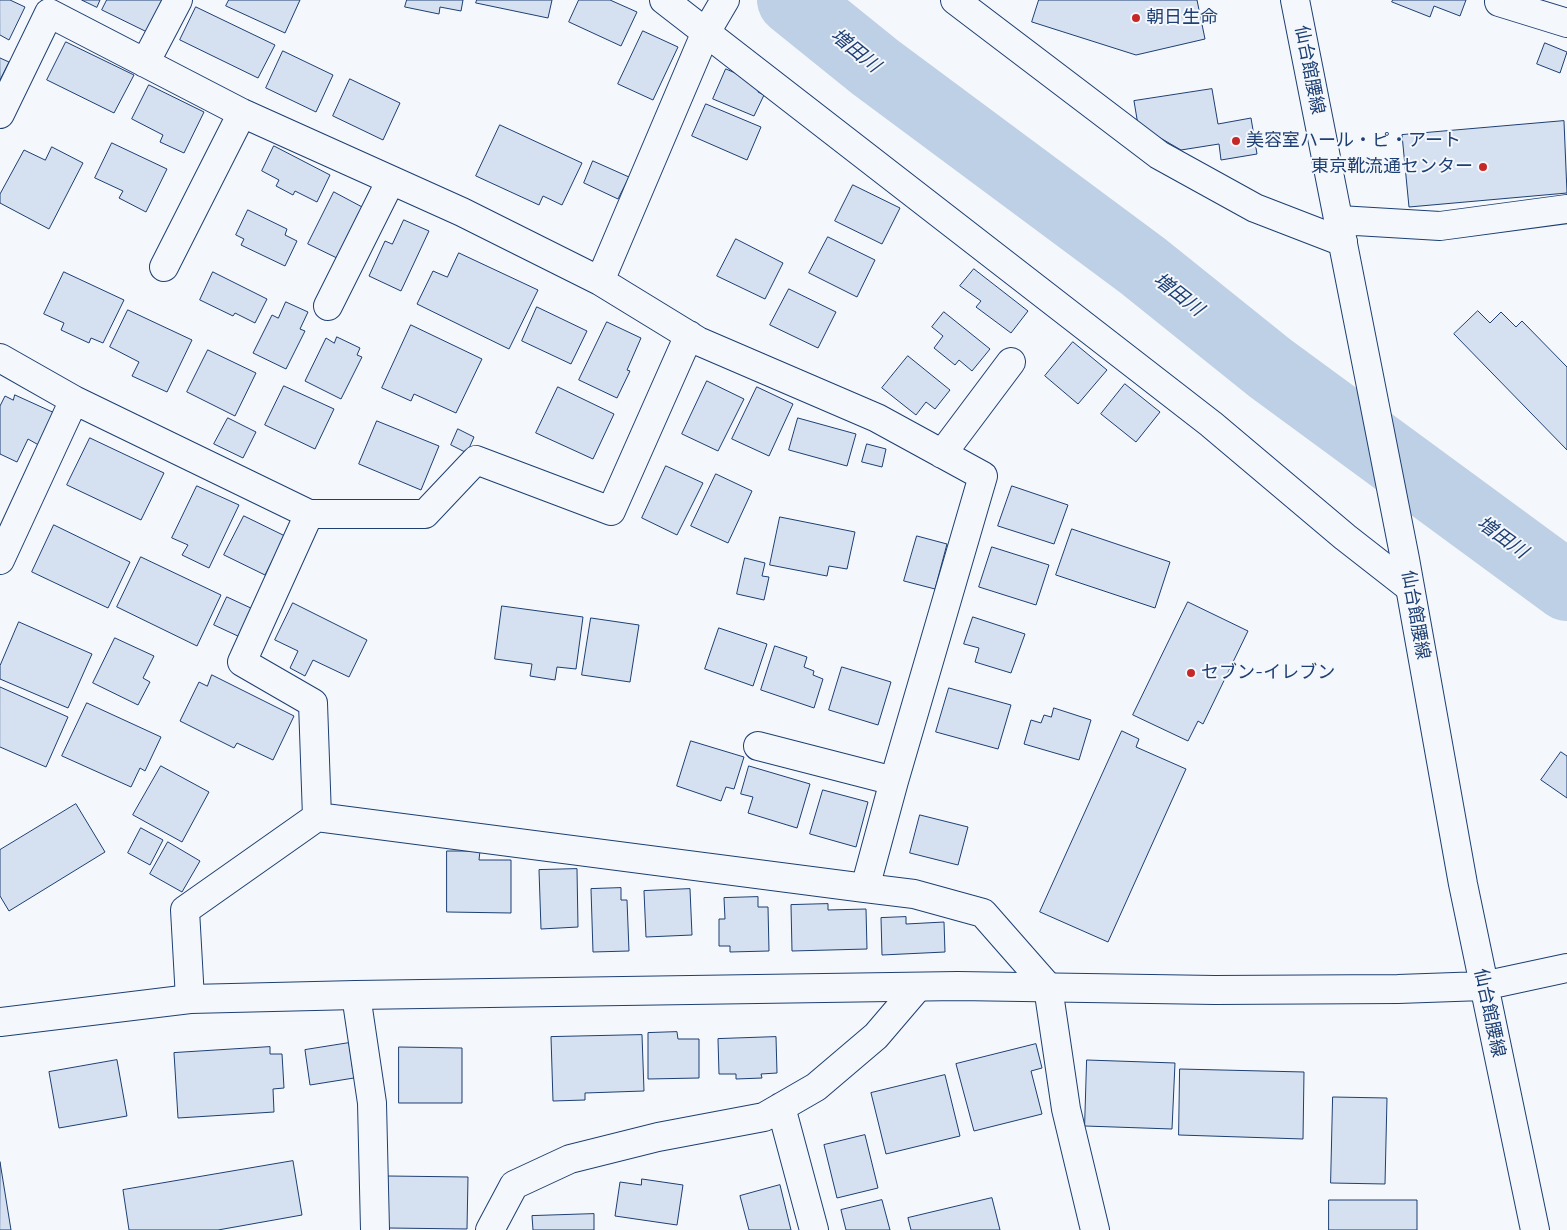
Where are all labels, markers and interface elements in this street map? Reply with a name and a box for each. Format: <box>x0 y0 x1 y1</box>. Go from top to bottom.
place label: 朝日生命 <box>1146 7 1218 29</box>
marker: 朝日生命 <box>1130 12 1142 24</box>
water label: 増田川 <box>826 24 884 78</box>
street label: 仙台館腰線 <box>1290 24 1328 116</box>
place label: 美容室ハール・ピ・アート <box>1246 130 1461 152</box>
marker: 美容室ハール・ピ・アート <box>1230 135 1242 147</box>
place label: 東京靴流通センター <box>1311 156 1473 178</box>
marker: 東京靴流通センター <box>1477 161 1489 173</box>
water label: 増田川 <box>1149 268 1207 322</box>
water label: 増田川 <box>1472 512 1532 564</box>
street label: 仙台館腰線 <box>1397 569 1433 661</box>
place label: セブン-イレブン <box>1201 662 1335 684</box>
marker: セブン-イレブン <box>1185 667 1197 679</box>
street label: 仙台館腰線 <box>1469 967 1509 1059</box>

